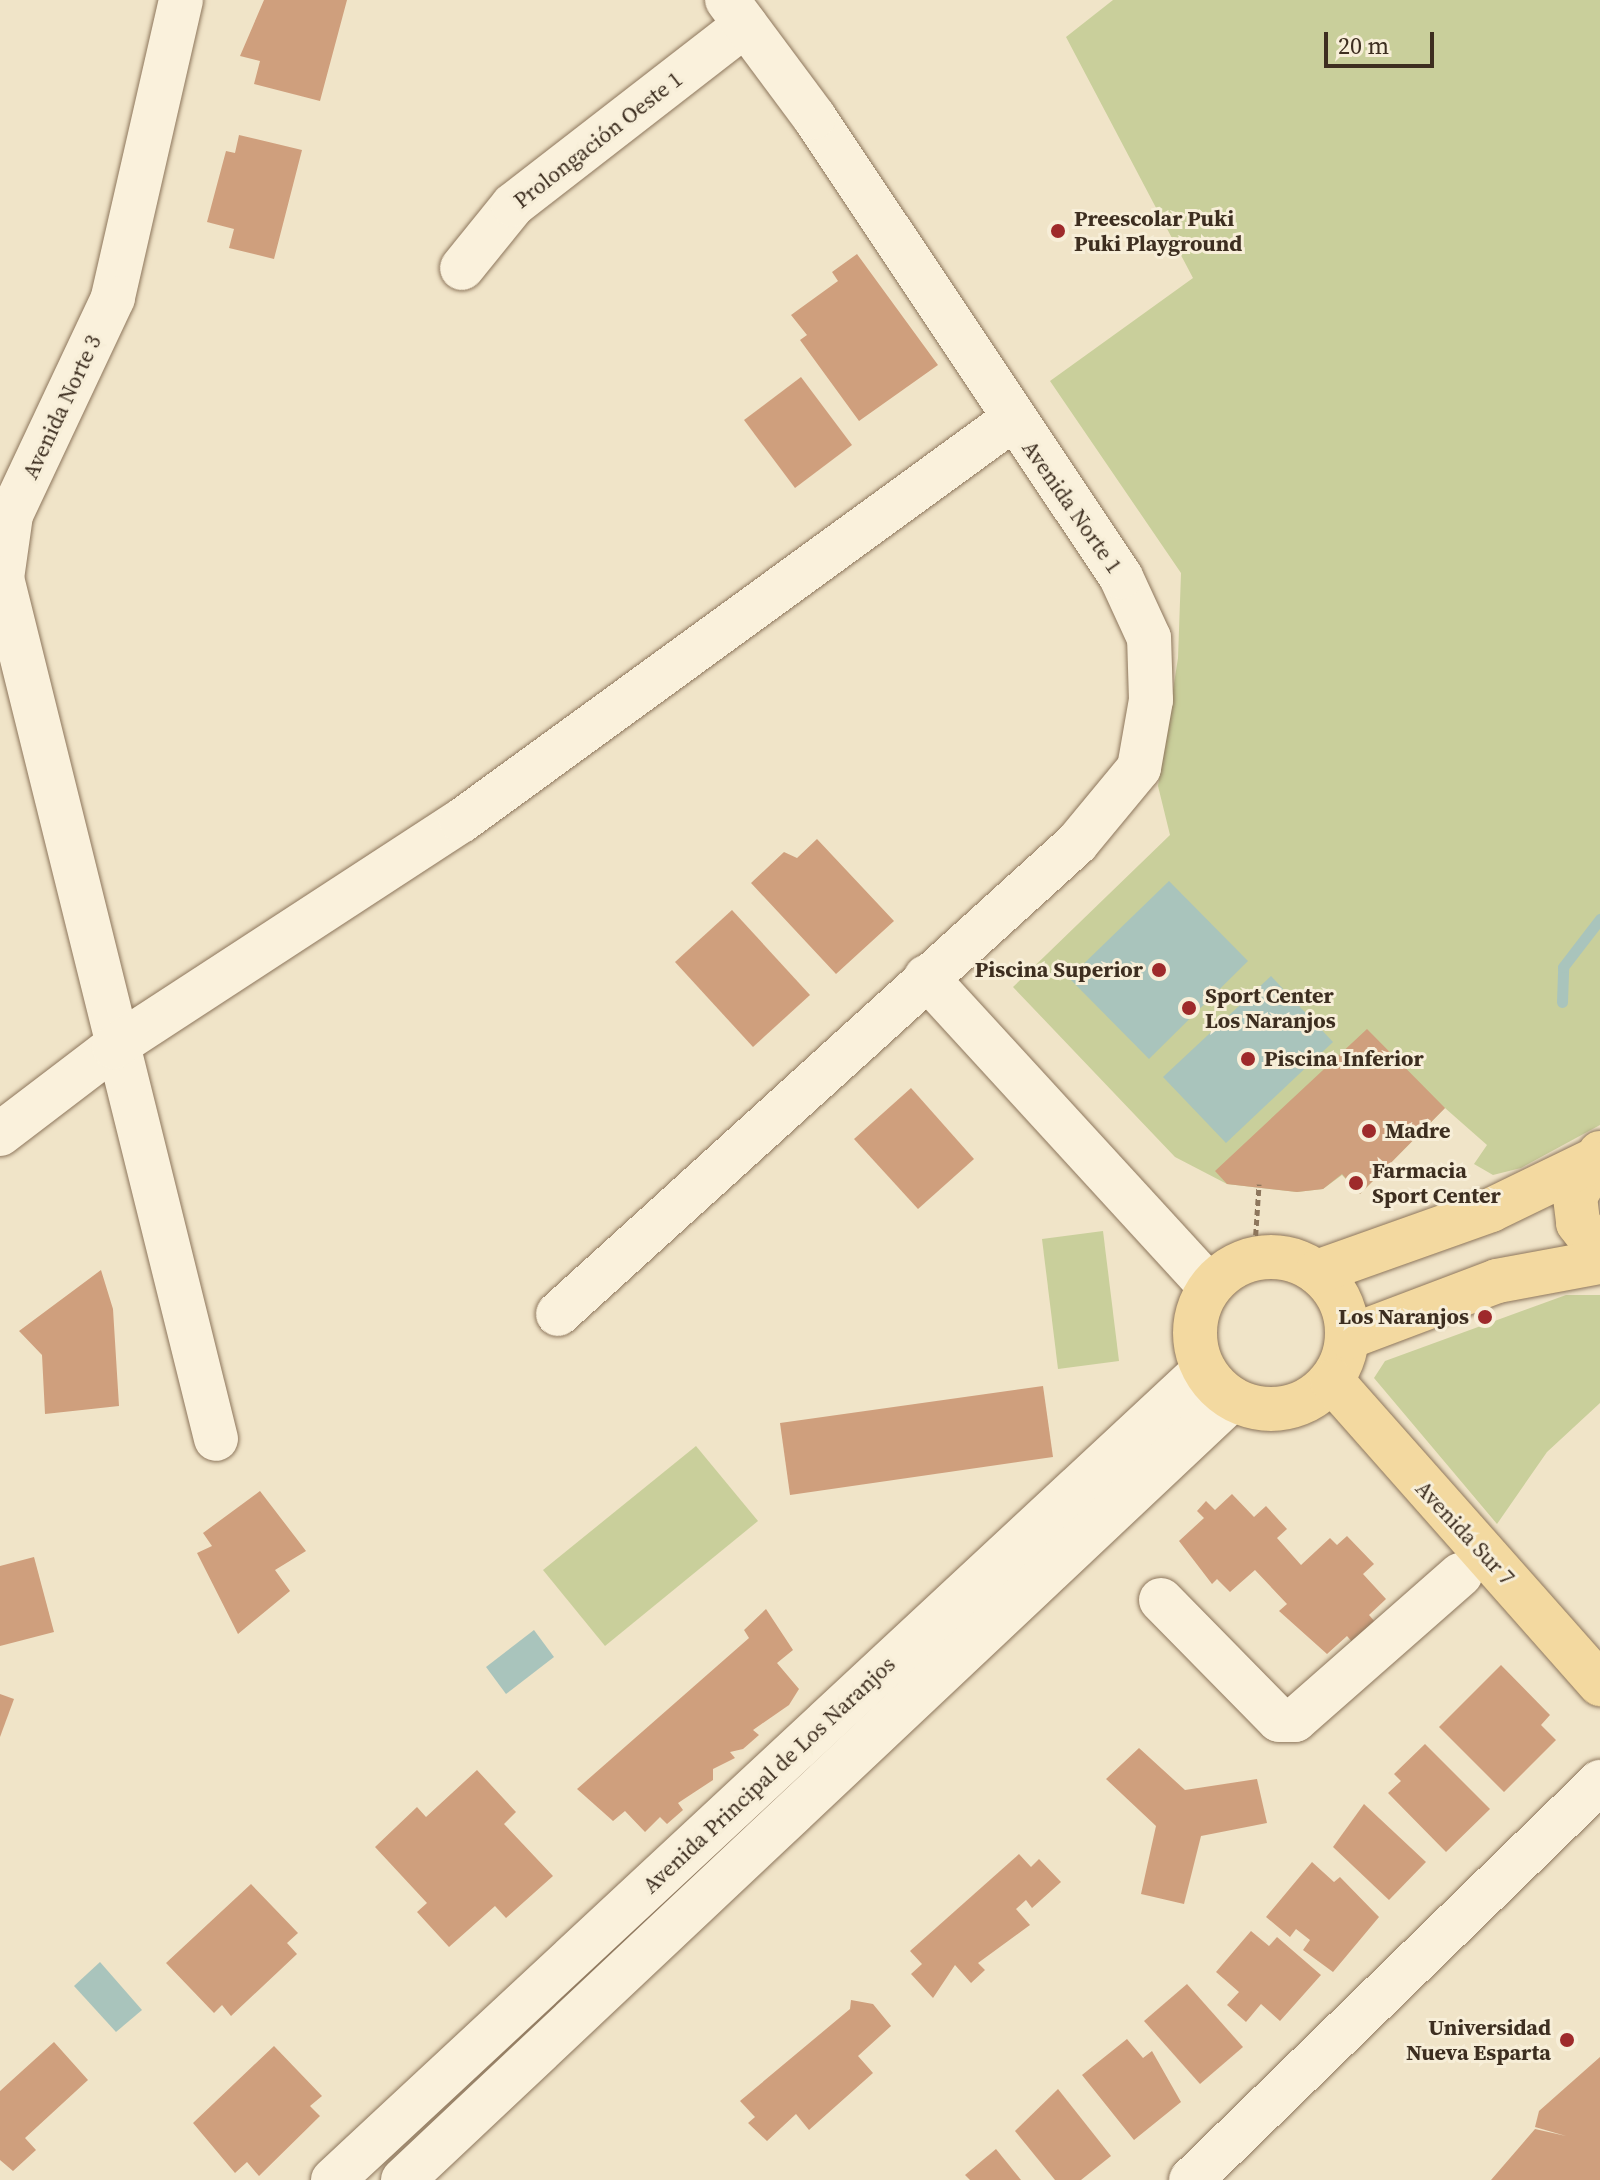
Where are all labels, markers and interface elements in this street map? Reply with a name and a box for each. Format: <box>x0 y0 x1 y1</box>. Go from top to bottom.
scale bar <box>1328 16 1438 66</box>
text: 20 m <box>1338 29 1389 62</box>
street label: Prolongación Oeste 1 <box>509 66 687 214</box>
place label: Preescolar Puki Puki Playground <box>1074 205 1242 256</box>
marker: Preescolar Puki Puki Playground <box>1049 222 1067 240</box>
street label: Avenida Norte 3 <box>17 331 107 483</box>
street label: Avenida Norte 1 <box>1016 436 1128 578</box>
place label: Piscina Superior <box>975 957 1143 983</box>
marker: Piscina Superior <box>1150 961 1168 979</box>
place label: Sport Center Los Naranjos <box>1205 982 1336 1034</box>
marker: Sport Center Los Naranjos <box>1180 999 1198 1017</box>
place label: Piscina Inferior <box>1264 1046 1424 1072</box>
marker: Piscina Inferior <box>1239 1050 1257 1068</box>
place label: Madre <box>1385 1118 1450 1144</box>
marker: Madre <box>1360 1122 1378 1140</box>
place label: Farmacia Sport Center <box>1372 1157 1501 1208</box>
marker: Farmacia Sport Center <box>1347 1174 1365 1192</box>
place label: Los Naranjos <box>1338 1304 1469 1330</box>
marker: Los Naranjos <box>1476 1308 1494 1326</box>
street label: Avenida Sur 7 <box>1410 1475 1520 1591</box>
street label: Avenida Principal de Los Naranjos <box>637 1651 901 1899</box>
place label: Universidad Nueva Esparta <box>1406 2014 1551 2066</box>
marker: Universidad Nueva Esparta <box>1558 2031 1576 2049</box>

